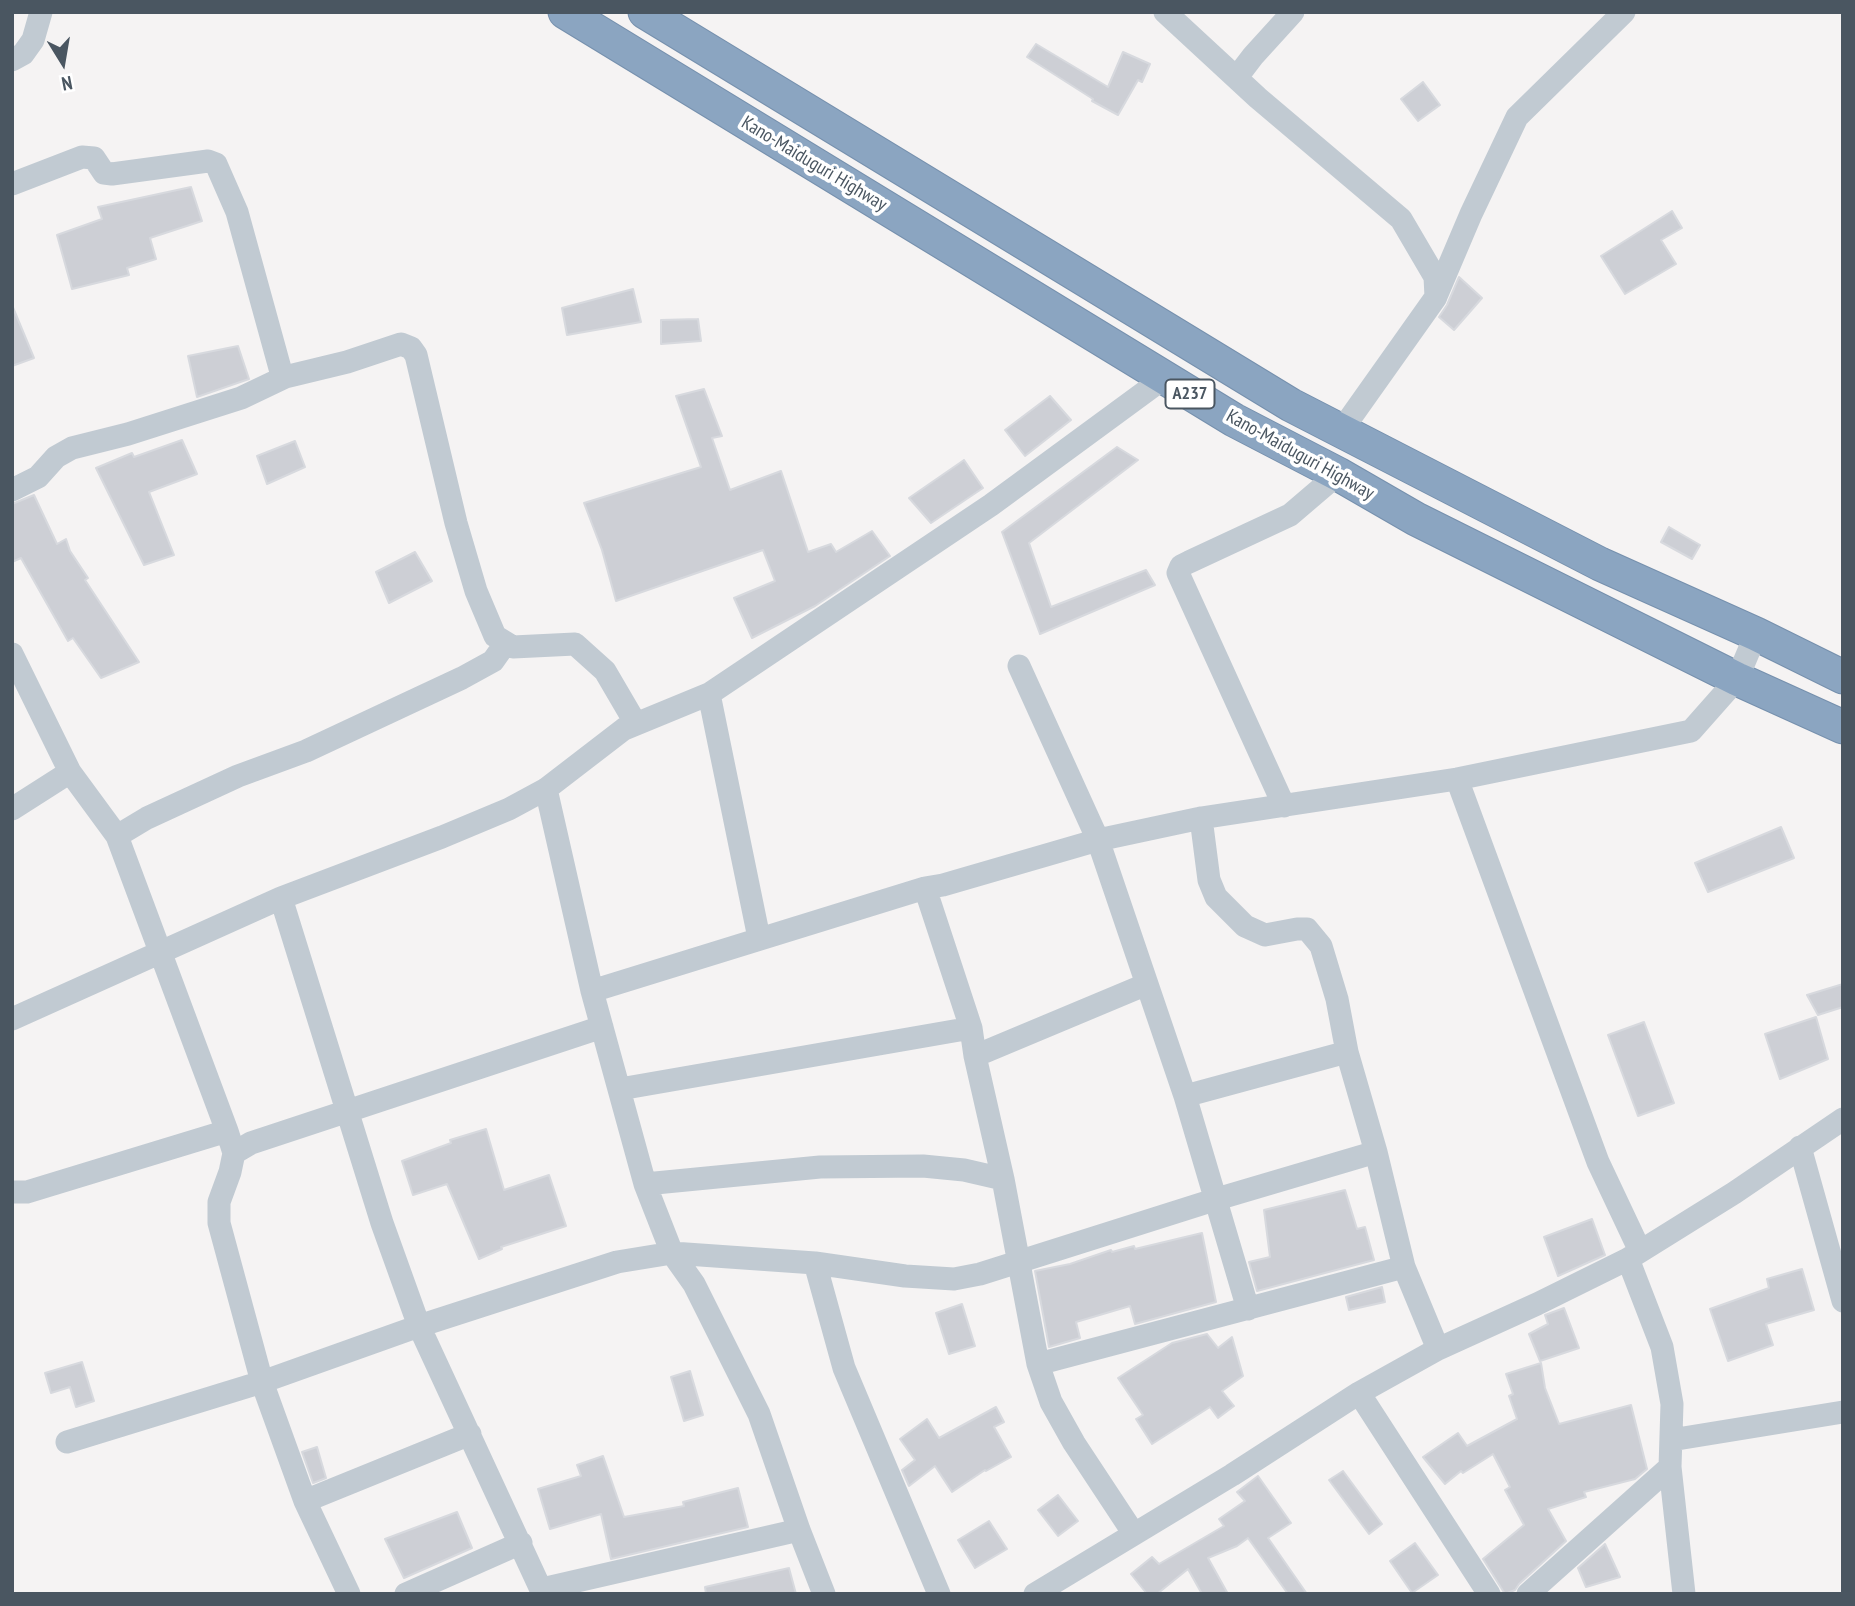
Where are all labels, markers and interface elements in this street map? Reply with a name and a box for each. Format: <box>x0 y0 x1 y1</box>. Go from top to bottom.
north arrow <box>28 28 98 98</box>
text: N <box>60 71 74 96</box>
street label: Kano-Maiduguri Highway <box>737 112 891 216</box>
road number: A237 <box>1166 380 1214 408</box>
street label: Kano-Maiduguri Highway <box>1222 405 1378 505</box>

